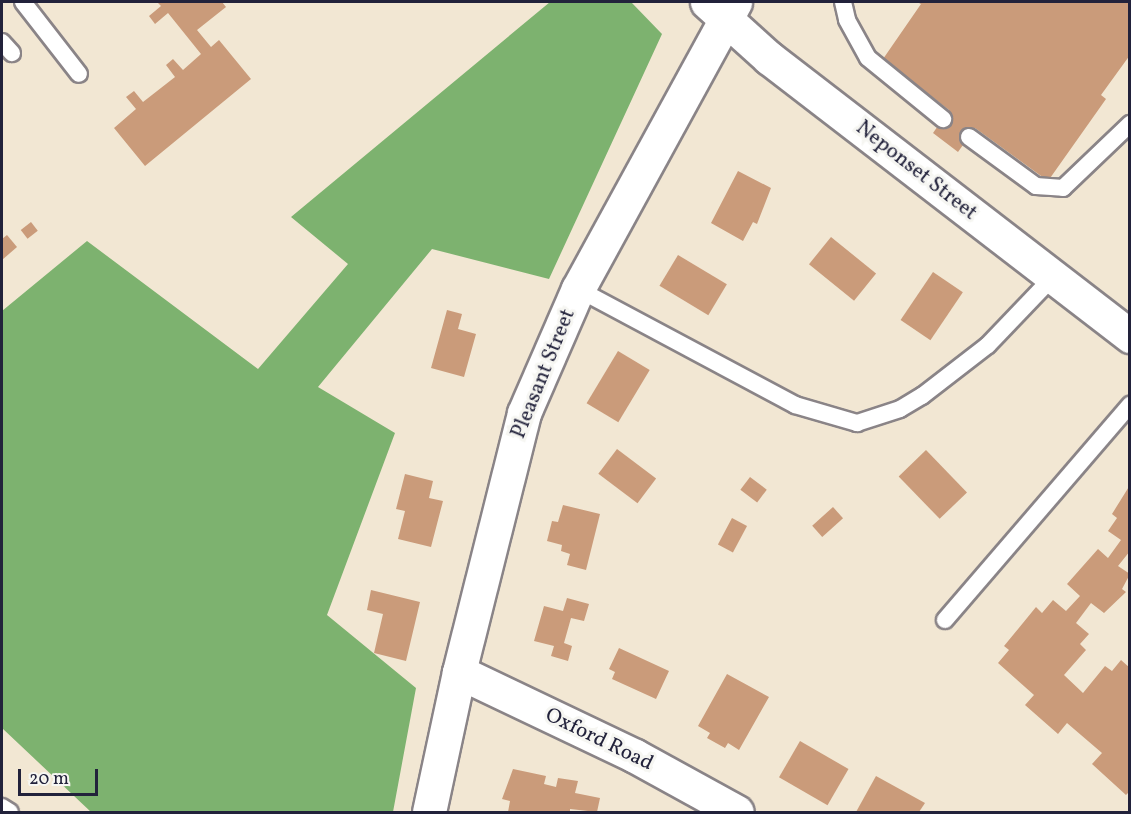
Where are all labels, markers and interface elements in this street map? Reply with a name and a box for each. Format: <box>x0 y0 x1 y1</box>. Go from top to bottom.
street label: Neponset Street <box>850 116 982 226</box>
street label: Pleasant Street <box>507 306 581 442</box>
street label: Oxford Road <box>541 703 657 777</box>
scale bar <box>21 757 100 795</box>
text: 20 m <box>29 767 69 792</box>

